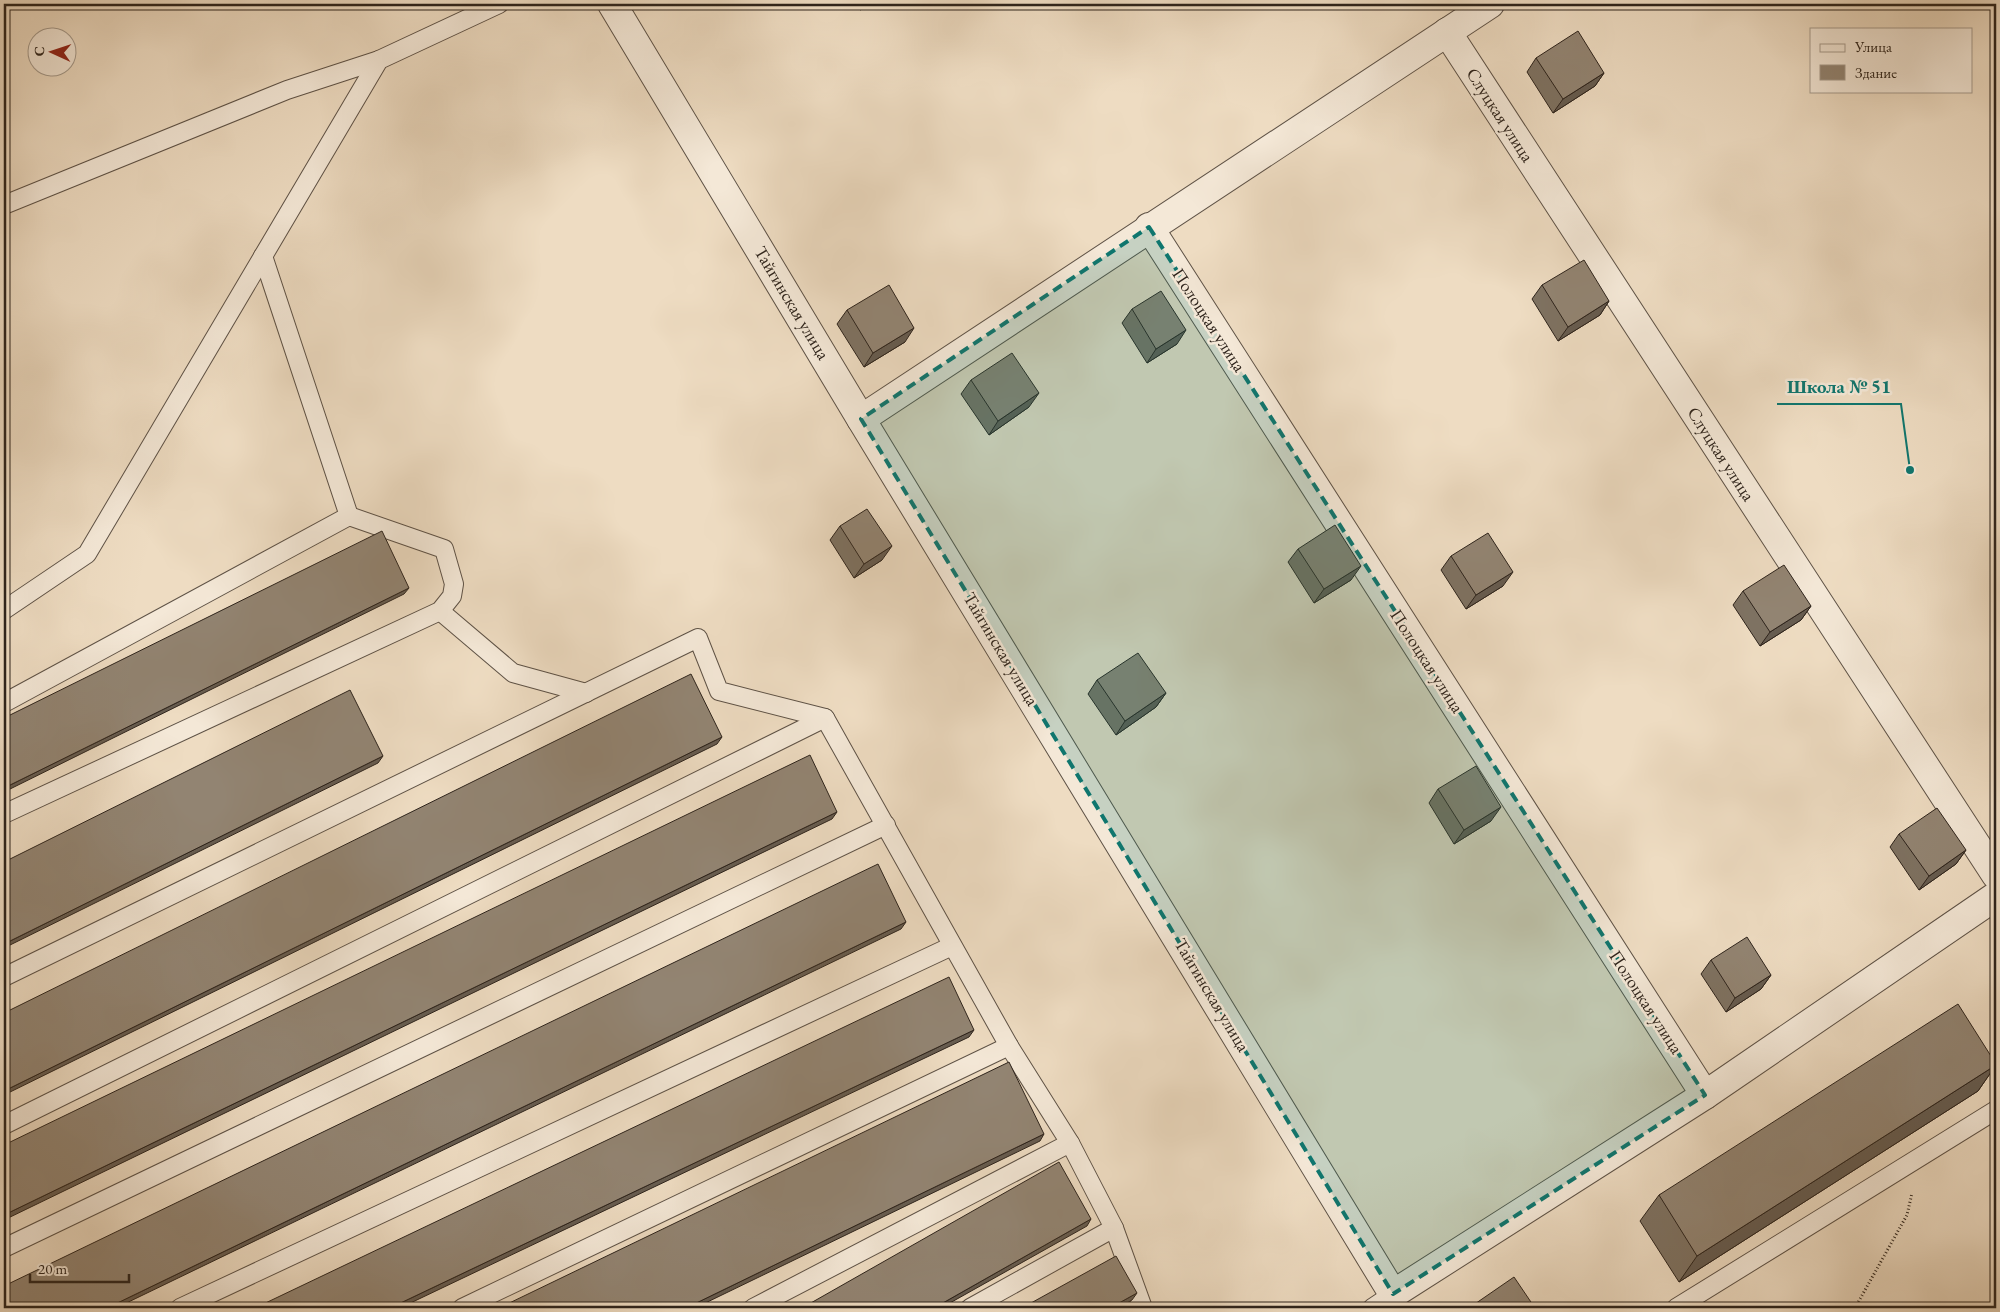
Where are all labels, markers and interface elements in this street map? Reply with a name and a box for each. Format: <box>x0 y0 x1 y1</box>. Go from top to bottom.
north arrow <box>28 28 78 78</box>
legend <box>1810 28 1972 92</box>
text: Улица <box>1854 37 1892 56</box>
text: С <box>30 46 48 57</box>
street label: Слуцкая улица <box>1461 63 1540 167</box>
text: Здание <box>1855 63 1897 82</box>
street label: Тайгинская улица <box>750 242 836 364</box>
street label: Полоцкая улица <box>1167 263 1252 377</box>
callout: Школа № 51 <box>1777 370 1901 404</box>
text: Школа № 51 <box>1787 374 1891 399</box>
street label: Слуцкая улица <box>1682 402 1761 506</box>
street label: Тайгинская улица <box>959 588 1045 710</box>
street label: Полоцкая улица <box>1385 604 1470 718</box>
street label: Тайгинская улица <box>1170 934 1256 1056</box>
street label: Полоцкая улица <box>1604 945 1689 1059</box>
scale bar <box>30 1252 129 1284</box>
text: 20 m <box>38 1259 67 1278</box>

